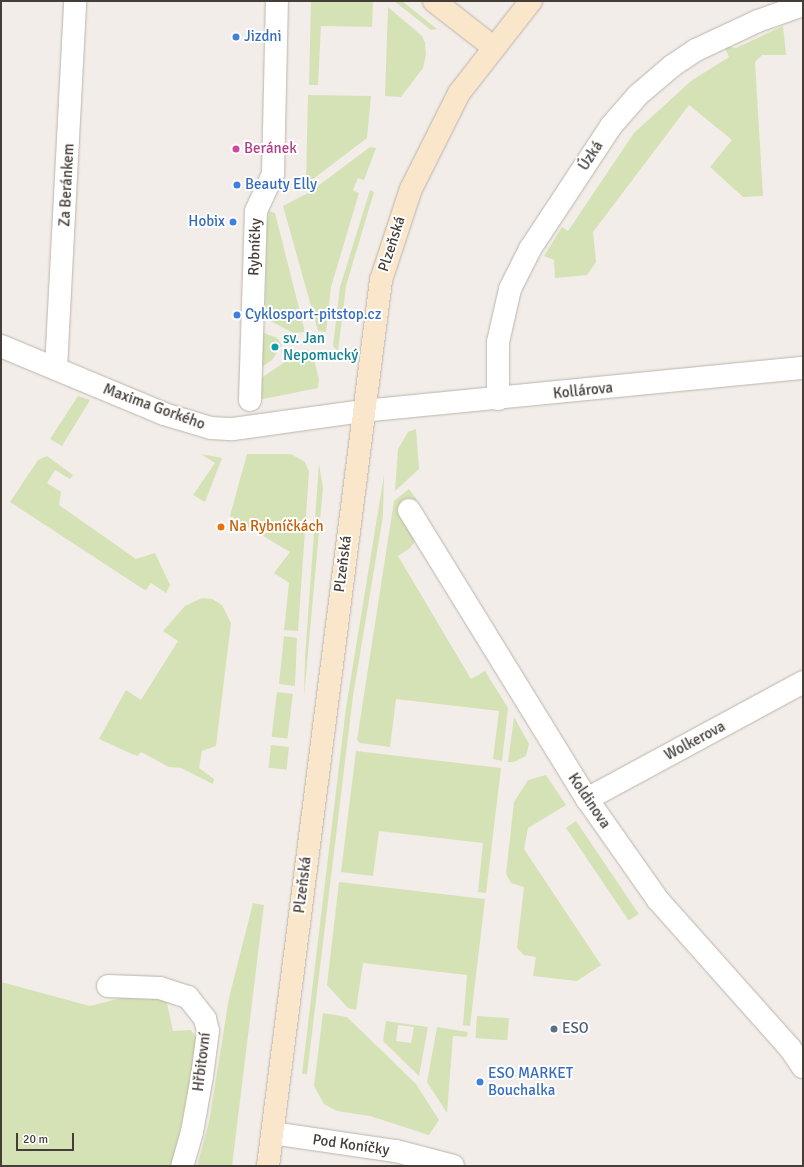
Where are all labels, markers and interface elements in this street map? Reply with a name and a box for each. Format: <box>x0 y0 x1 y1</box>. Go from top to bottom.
place label: Jizdni <box>244 28 282 46</box>
marker: Jizdni <box>231 32 241 42</box>
street label: Úzká <box>575 138 607 174</box>
place label: Beránek <box>244 140 297 158</box>
street label: Za Beránkem <box>56 143 78 227</box>
marker: Beránek <box>231 144 241 154</box>
place label: Beauty Elly <box>245 176 317 194</box>
marker: Beauty Elly <box>232 180 242 190</box>
place label: Hobix <box>188 213 225 231</box>
street label: Plzeňská <box>375 214 409 274</box>
marker: Hobix <box>228 217 238 227</box>
street label: Rybníčky <box>245 218 265 276</box>
place label: Cyklosport-pitstop.cz <box>245 306 381 324</box>
marker: Cyklosport-pitstop.cz <box>232 310 242 320</box>
place label: sv. Jan Nepomucký <box>283 329 358 364</box>
marker: sv. Jan Nepomucký <box>270 342 280 352</box>
street label: Kollárova <box>552 379 614 403</box>
street label: Maxima Gorkého <box>101 380 207 434</box>
place label: Na Rybníčkách <box>229 518 324 536</box>
marker: Na Rybníčkách <box>216 522 226 532</box>
street label: Plzeňská <box>331 535 355 593</box>
street label: Wolkerova <box>661 717 729 765</box>
street label: Koldinova <box>564 770 614 832</box>
street label: Plzeňská <box>291 856 315 914</box>
place label: ESO <box>562 1020 589 1038</box>
marker: ESO <box>549 1024 559 1034</box>
street label: Hřbitovní <box>189 1031 215 1093</box>
place label: ESO MARKET Bouchalka <box>488 1064 573 1099</box>
marker: ESO MARKET Bouchalka <box>475 1077 485 1087</box>
scale bar <box>18 1125 76 1151</box>
street label: Pod Koníčky <box>311 1131 391 1159</box>
text: 20 m <box>23 1132 48 1147</box>

